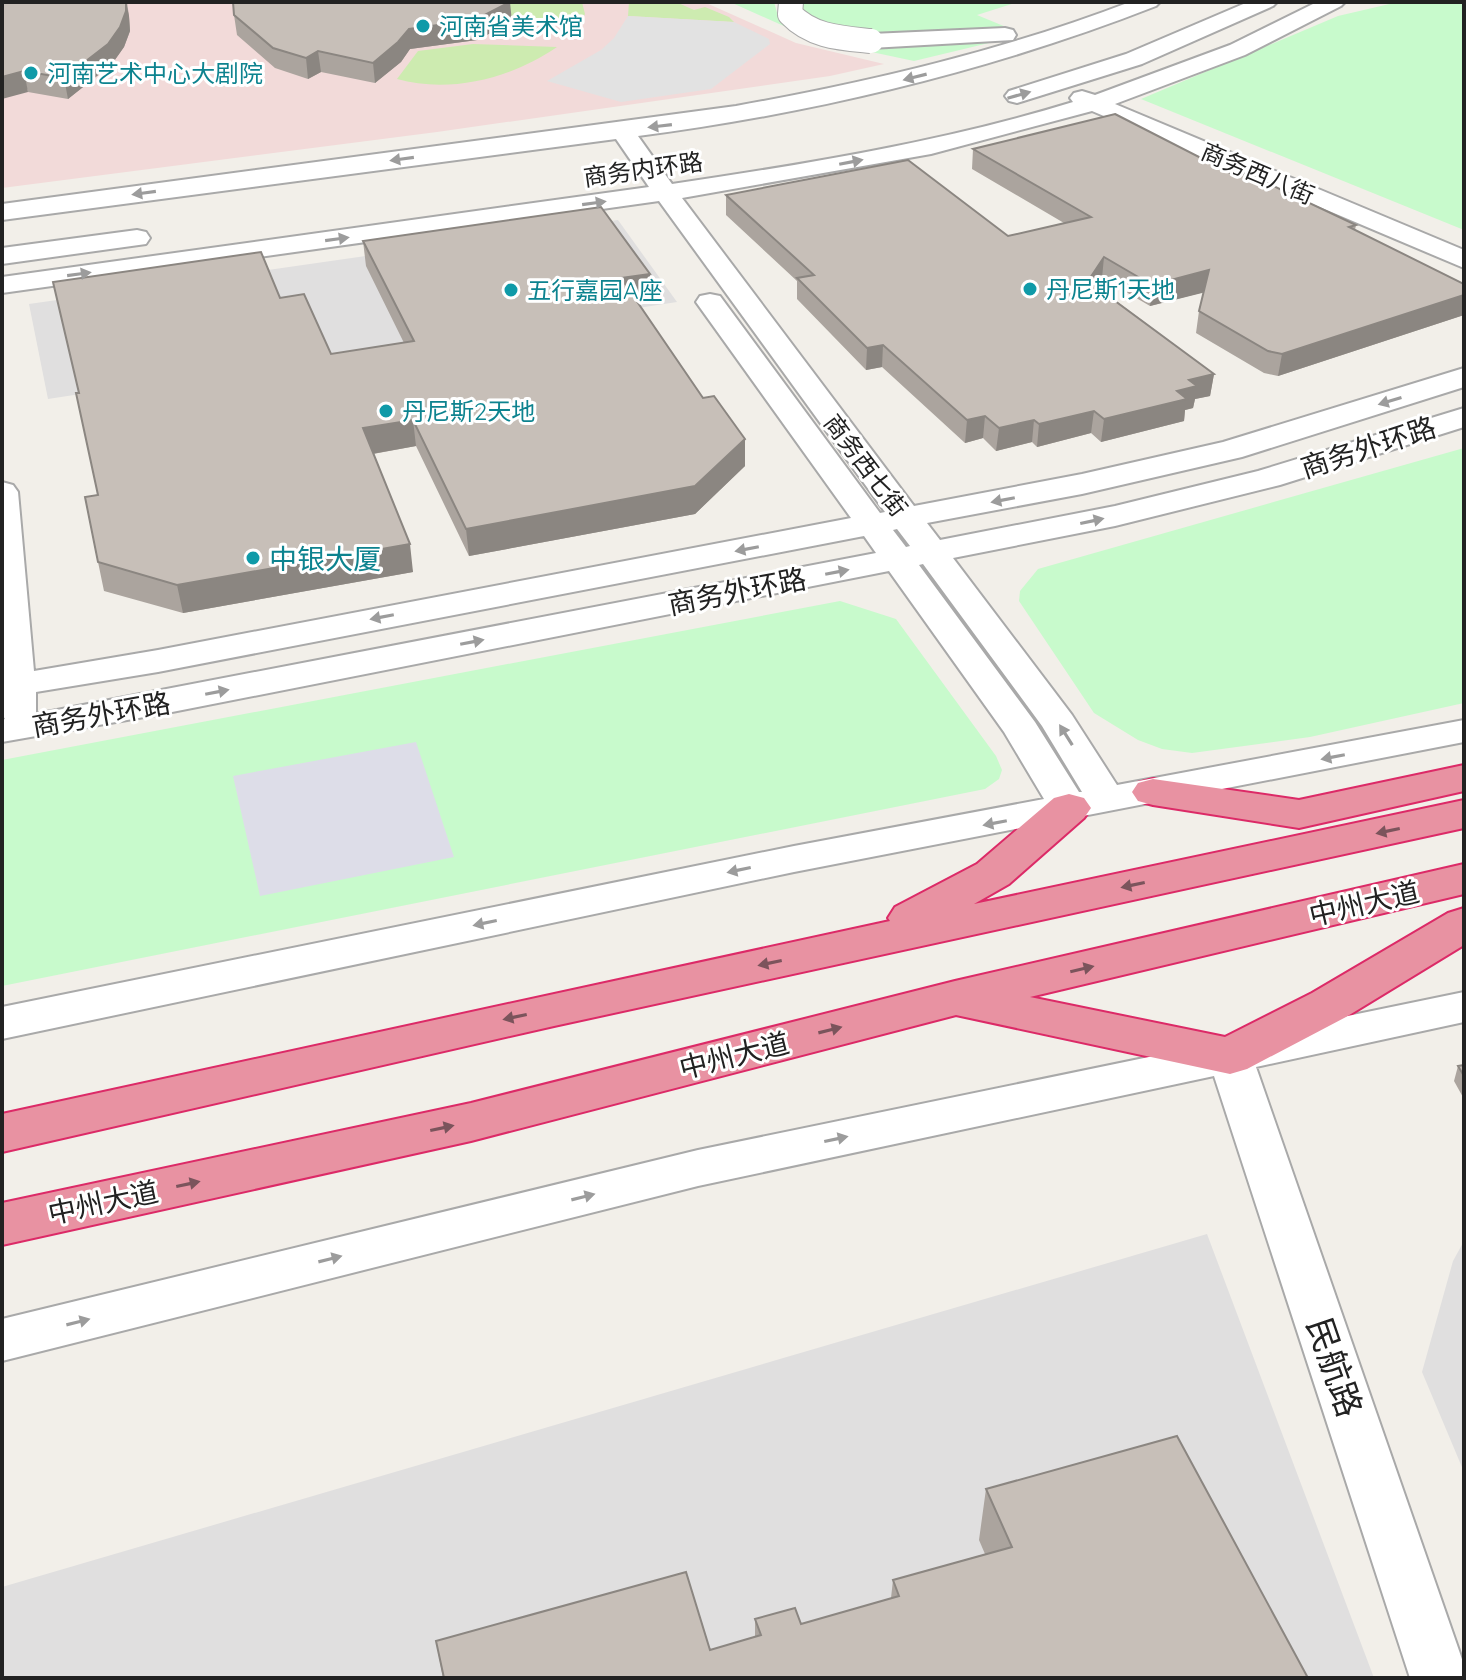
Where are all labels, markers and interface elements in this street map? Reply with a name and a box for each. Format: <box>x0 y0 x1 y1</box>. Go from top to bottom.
place label: 河南省美术馆 <box>439 11 583 41</box>
marker: 河南省美术馆 <box>414 17 432 35</box>
place label: 河南艺术中心大剧院 <box>47 58 263 88</box>
marker: 河南艺术中心大剧院 <box>22 64 40 82</box>
one-way arrow <box>903 72 928 84</box>
one-way arrow <box>1007 88 1031 101</box>
one-way arrow <box>647 120 672 133</box>
street label: 商务西八街 <box>1197 136 1319 210</box>
street label: 商务内环路 <box>581 146 705 192</box>
one-way arrow <box>389 153 414 166</box>
one-way arrow <box>839 155 864 168</box>
one-way arrow <box>131 187 156 200</box>
one-way arrow <box>582 196 607 209</box>
one-way arrow <box>325 232 350 245</box>
one-way arrow <box>67 267 92 280</box>
place label: 丹尼斯1天地 <box>1046 274 1175 304</box>
place label: 五行嘉园A座 <box>527 275 663 305</box>
marker: 丹尼斯1天地 <box>1021 280 1039 298</box>
marker: 五行嘉园A座 <box>502 281 520 299</box>
one-way arrow <box>1378 395 1402 408</box>
place label: 丹尼斯2天地 <box>402 396 535 426</box>
marker: 丹尼斯2天地 <box>377 402 395 420</box>
street label: 商务西七街 <box>818 408 914 522</box>
street label: 商务外环路 <box>1296 409 1440 485</box>
one-way arrow <box>990 494 1015 507</box>
one-way arrow <box>1080 514 1105 527</box>
place label: 中银大厦 <box>269 541 381 576</box>
one-way arrow <box>735 544 760 556</box>
marker: 中银大厦 <box>244 549 262 567</box>
street label: 商务外环路 <box>665 560 809 622</box>
one-way arrow <box>825 566 850 578</box>
one-way arrow <box>369 611 394 624</box>
one-way arrow <box>459 635 484 647</box>
street label: 商务外环路 <box>29 685 173 743</box>
one-way arrow <box>204 686 229 698</box>
one-way arrow <box>1059 724 1073 746</box>
one-way arrow <box>1320 751 1345 764</box>
one-way arrow <box>982 817 1007 829</box>
one-way arrow <box>1375 825 1400 838</box>
one-way arrow <box>726 864 751 877</box>
street label: 中州大道 <box>1305 873 1423 933</box>
one-way arrow <box>1121 879 1146 892</box>
one-way arrow <box>472 917 497 929</box>
one-way arrow <box>757 957 782 970</box>
one-way arrow <box>1070 962 1095 974</box>
one-way arrow <box>503 1011 528 1024</box>
street label: 中州大道 <box>675 1024 793 1086</box>
one-way arrow <box>817 1024 842 1036</box>
one-way arrow <box>429 1121 454 1134</box>
one-way arrow <box>824 1132 849 1145</box>
street label: 中州大道 <box>45 1173 161 1231</box>
one-way arrow <box>175 1177 200 1189</box>
one-way arrow <box>570 1190 595 1203</box>
one-way arrow <box>318 1253 343 1265</box>
street label: 民航路 <box>1298 1312 1372 1422</box>
one-way arrow <box>65 1315 90 1327</box>

